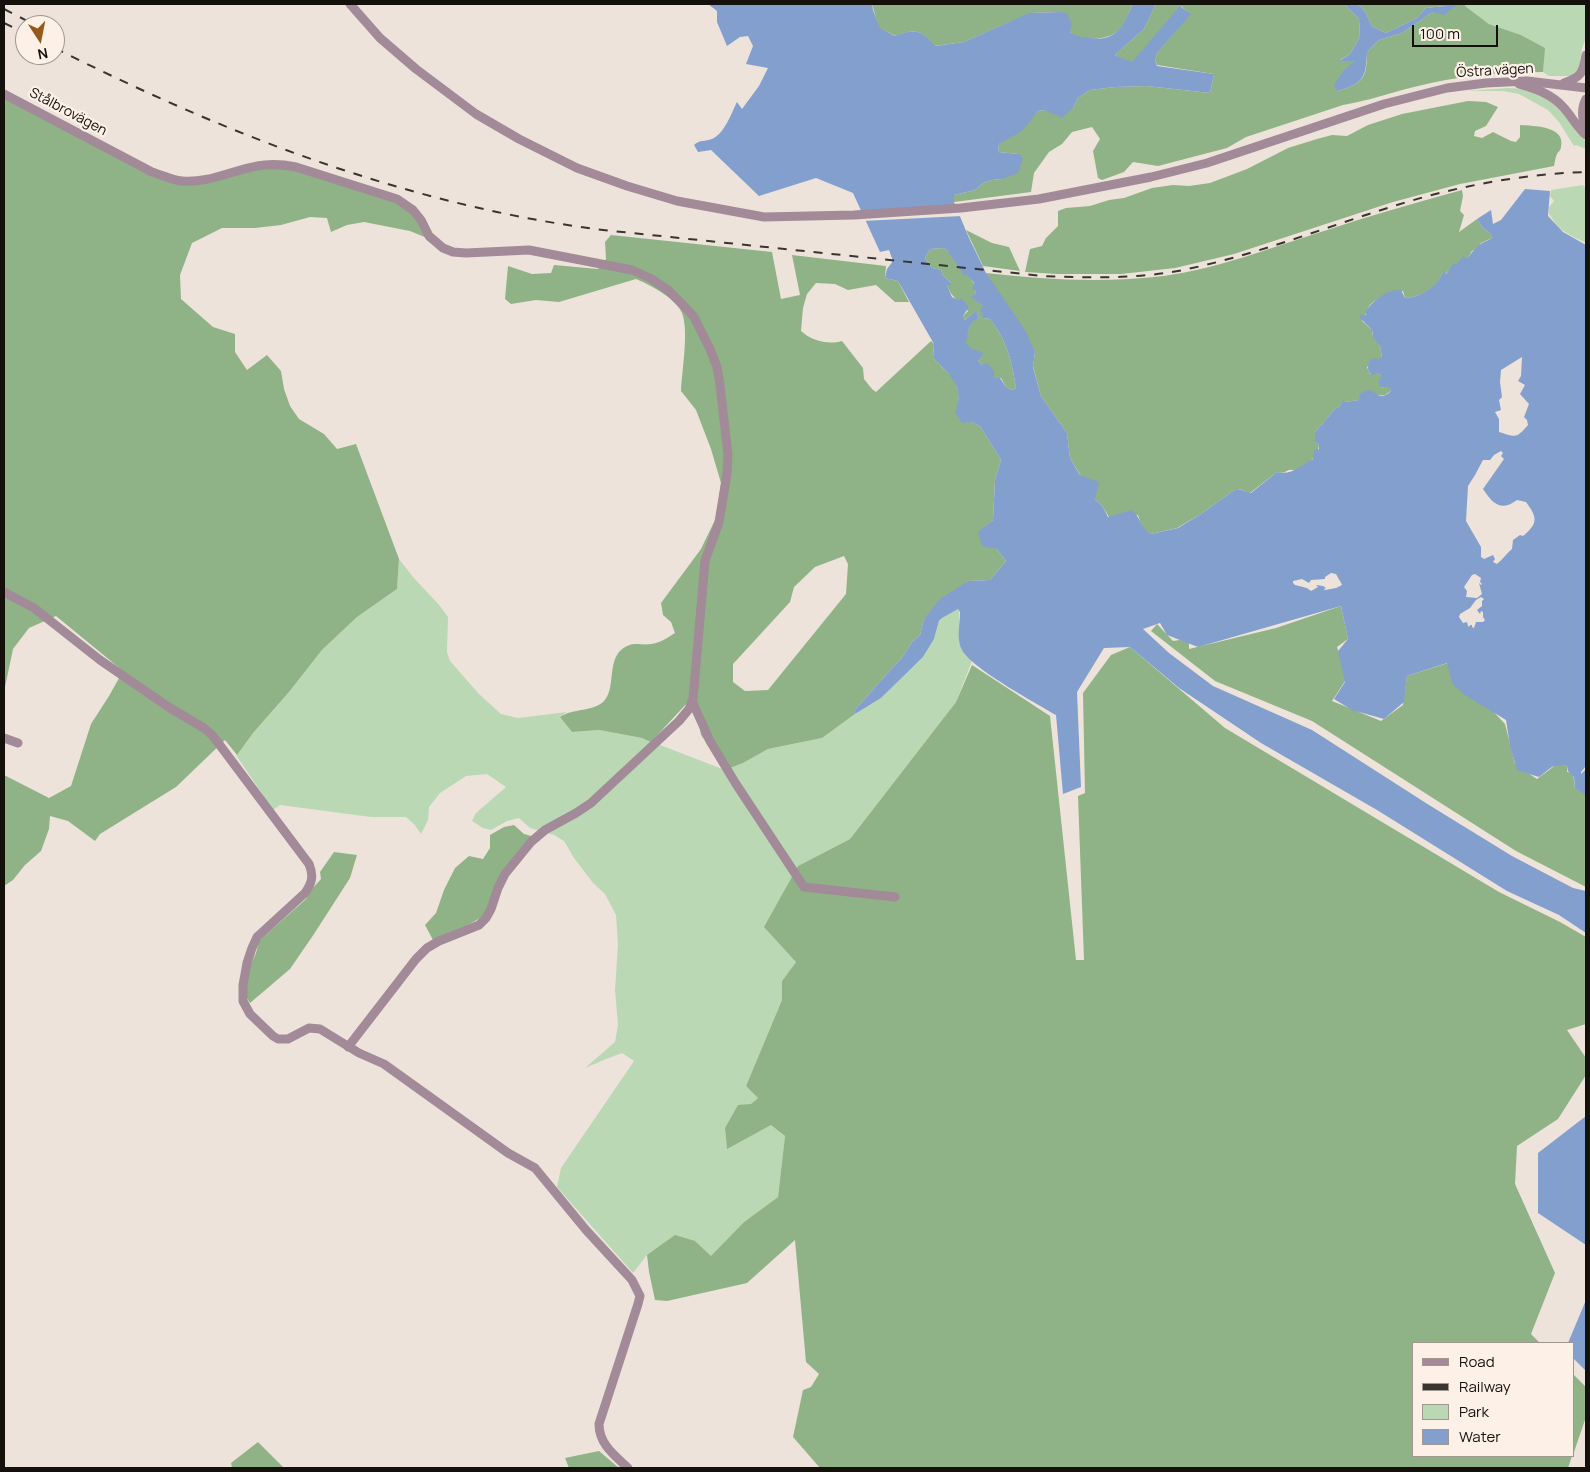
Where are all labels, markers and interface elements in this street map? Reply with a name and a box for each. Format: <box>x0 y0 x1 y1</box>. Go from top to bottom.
north arrow <box>15 15 65 65</box>
scale bar <box>1415 15 1501 47</box>
text: 100 m <box>1420 23 1460 44</box>
text: N <box>36 44 50 65</box>
street label: Östra vägen <box>1456 61 1534 81</box>
street label: Stålbrovägen <box>26 85 110 139</box>
legend <box>1412 1342 1575 1457</box>
text: Road <box>1459 1351 1495 1372</box>
text: Railway <box>1459 1376 1511 1397</box>
text: Park <box>1459 1401 1489 1422</box>
text: Water <box>1459 1426 1501 1447</box>

